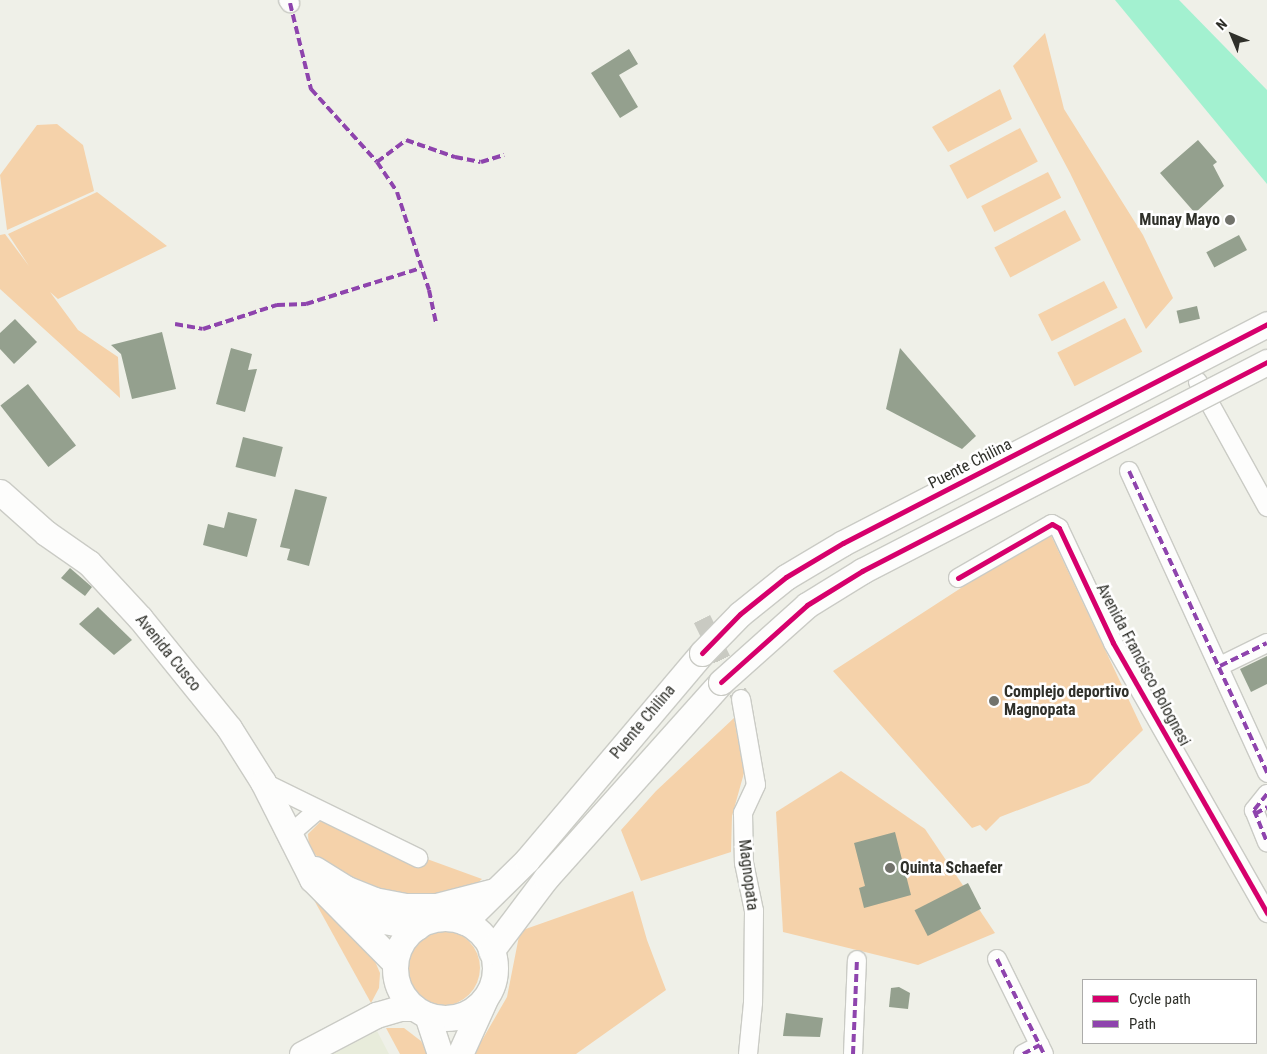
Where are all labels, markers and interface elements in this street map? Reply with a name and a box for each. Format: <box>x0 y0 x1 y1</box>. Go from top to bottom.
north arrow <box>1207 10 1257 60</box>
text: N <box>1213 16 1230 33</box>
place label: Munay Mayo <box>1139 210 1220 230</box>
marker: Munay Mayo <box>1224 214 1236 226</box>
street label: Puente Chilina <box>925 435 1015 493</box>
street label: Avenida Francisco Bolognesi <box>1092 580 1194 750</box>
street label: Avenida Cusco <box>131 611 205 695</box>
street label: Puente Chilina <box>606 681 680 763</box>
place label: Complejo deportivo Magnopata <box>1004 682 1129 720</box>
marker: Complejo deportivo Magnopata <box>988 695 1000 707</box>
street label: Magnopata <box>734 838 762 912</box>
place label: Quinta Schaefer <box>900 858 1003 878</box>
marker: Quinta Schaefer <box>884 862 896 874</box>
legend <box>1082 979 1257 1044</box>
text: Cycle path <box>1129 990 1191 1008</box>
text: Path <box>1129 1015 1156 1033</box>

